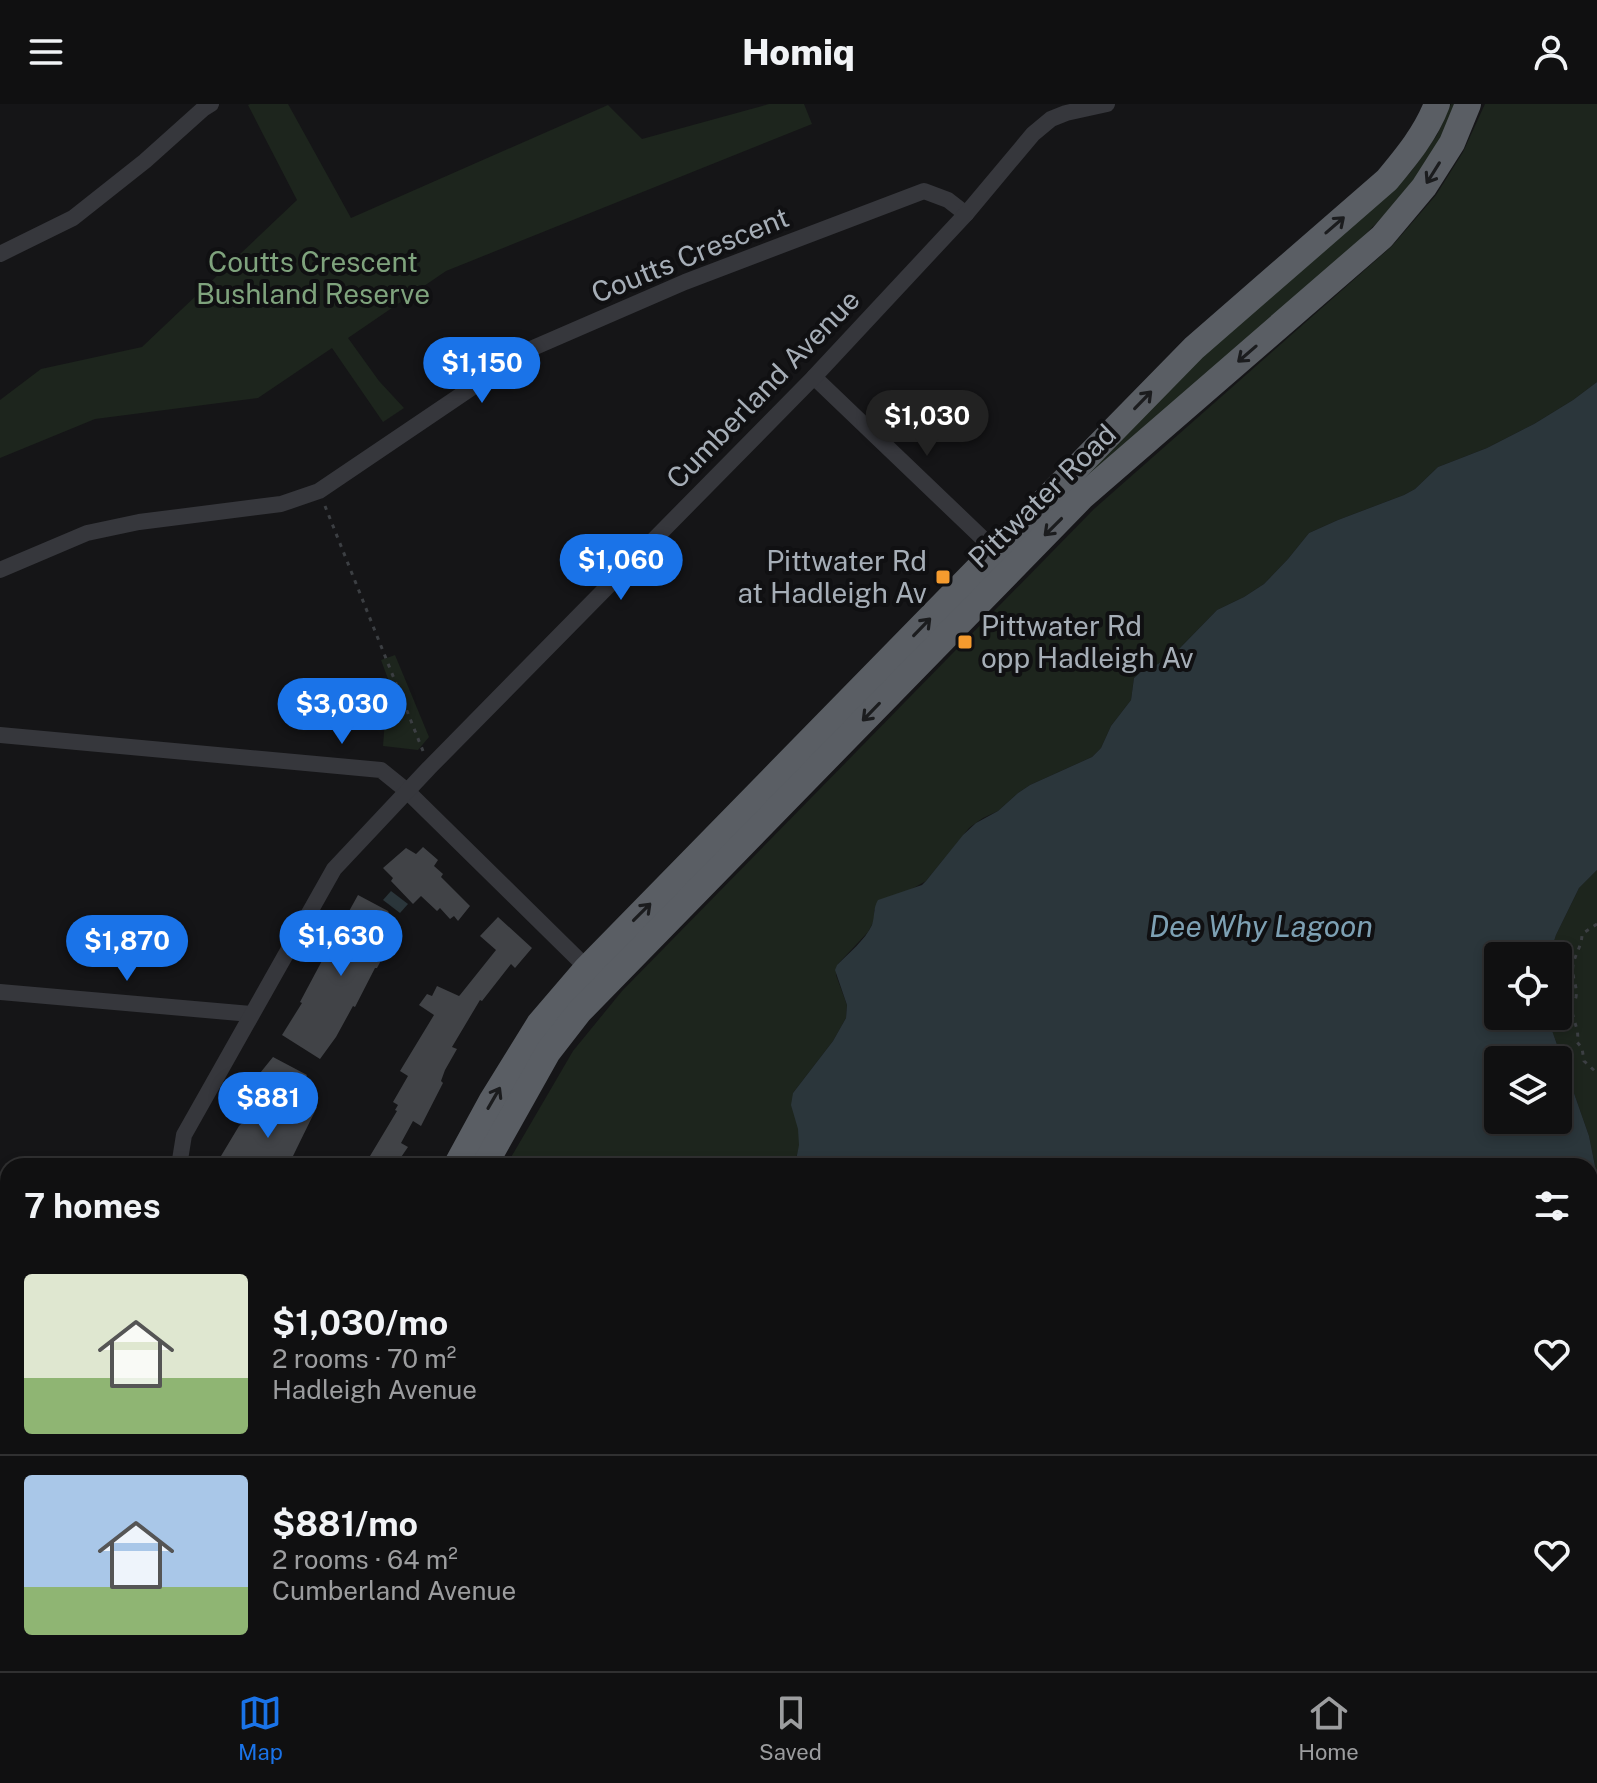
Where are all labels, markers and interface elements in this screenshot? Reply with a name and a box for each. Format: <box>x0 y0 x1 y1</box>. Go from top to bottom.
icon: menu <box>24 30 68 74</box>
icon: person <box>1529 30 1573 74</box>
text: Homiq <box>742 31 855 73</box>
one-way arrow <box>1424 161 1440 184</box>
street label: Coutts Crescent <box>586 200 793 309</box>
one-way arrow <box>1324 217 1345 235</box>
park label: Coutts Crescent Bushland Reserve <box>196 245 430 310</box>
street label: Cumberland Avenue <box>659 283 866 495</box>
pin: $1,150 <box>417 337 547 405</box>
one-way arrow <box>1238 345 1258 363</box>
text: $1,150 <box>441 347 523 378</box>
pin: $1,030 <box>862 390 992 458</box>
one-way arrow <box>1133 391 1152 410</box>
text: $1,030 <box>884 400 970 431</box>
street label: Pittwater Road <box>961 417 1122 574</box>
one-way arrow <box>1043 517 1063 536</box>
pin: $1,060 <box>556 534 686 602</box>
text: $1,060 <box>578 544 664 575</box>
place label: Pittwater Rd at Hadleigh Av <box>737 544 927 609</box>
marker: Pittwater Rd at Hadleigh Av <box>934 568 952 586</box>
place label: Pittwater Rd opp Hadleigh Av <box>981 609 1194 674</box>
one-way arrow <box>912 618 931 637</box>
marker: Pittwater Rd opp Hadleigh Av <box>956 633 974 651</box>
pin: $3,030 <box>277 678 407 746</box>
text: $3,030 <box>296 688 388 719</box>
one-way arrow <box>862 702 881 721</box>
one-way arrow <box>632 903 651 922</box>
water label: Dee Why Lagoon <box>1149 908 1373 944</box>
pin: $1,630 <box>276 910 406 978</box>
pin: $1,870 <box>62 915 192 983</box>
text: $1,630 <box>297 920 385 951</box>
text: $1,870 <box>84 925 170 956</box>
map controls <box>1484 942 1572 1134</box>
button: locate <box>1484 942 1572 1030</box>
button: layers <box>1484 1046 1572 1134</box>
pin: $881 <box>221 1072 315 1140</box>
text: $881 <box>236 1082 300 1113</box>
one-way arrow <box>486 1087 502 1110</box>
icon: filters <box>1530 1184 1574 1228</box>
text: 7 homes <box>24 1186 161 1226</box>
text: $1,030/mo <box>272 1303 448 1343</box>
icon: home <box>88 1306 184 1402</box>
icon: heart <box>1530 1332 1574 1376</box>
text: 2 rooms · 70 m² <box>272 1343 456 1374</box>
text: Hadleigh Avenue <box>272 1374 477 1405</box>
text: $881/mo <box>272 1504 418 1544</box>
icon: home <box>88 1507 184 1603</box>
icon: heart <box>1530 1533 1574 1577</box>
text: 2 rooms · 64 m² <box>272 1544 458 1575</box>
text: Cumberland Avenue <box>272 1575 516 1606</box>
tab: Map <box>238 1691 283 1765</box>
tab: Saved <box>759 1691 822 1765</box>
tab: Home <box>1298 1691 1359 1765</box>

